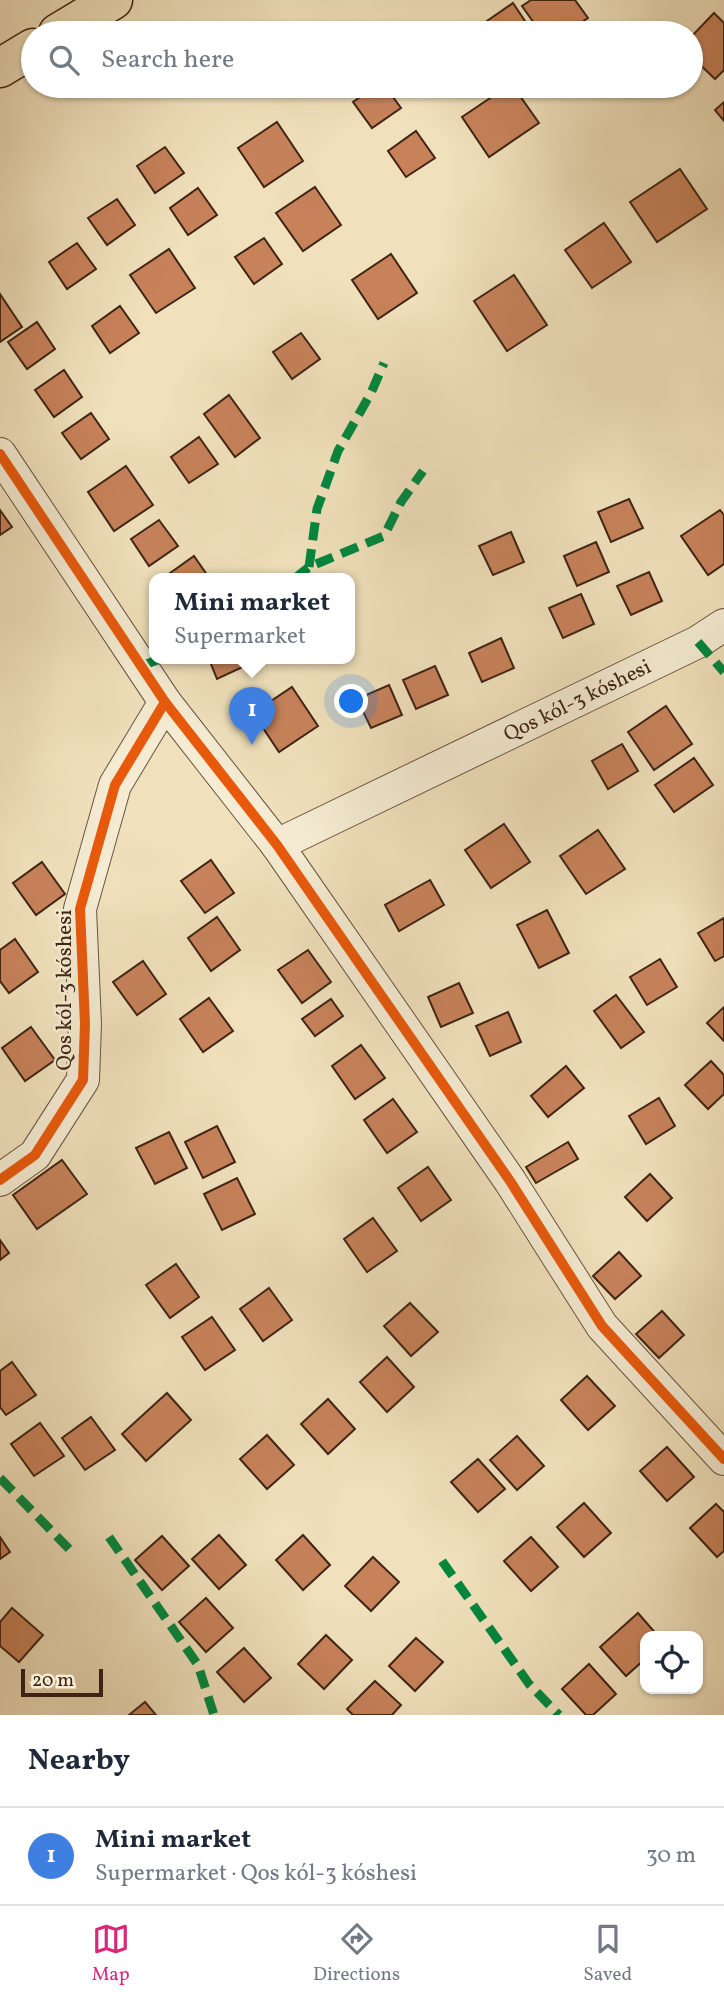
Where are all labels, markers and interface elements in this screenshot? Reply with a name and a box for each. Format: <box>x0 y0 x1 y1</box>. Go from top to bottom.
search box <box>21 21 703 98</box>
icon: search <box>45 41 83 79</box>
text: Search here <box>101 42 234 78</box>
popup <box>149 573 355 664</box>
text: Mini market <box>174 585 330 621</box>
text: Supermarket <box>174 621 306 653</box>
street label: Qos kól-3 kóshesi <box>499 653 656 750</box>
your location <box>334 684 368 718</box>
pin: 1 <box>229 687 275 745</box>
street label: Qos kól-3 kóshesi <box>51 910 80 1070</box>
map controls <box>640 1631 703 1694</box>
button: locate <box>640 1631 703 1694</box>
scale bar <box>21 1666 103 1698</box>
text: 20 m <box>32 1668 74 1694</box>
text: Nearby <box>28 1740 130 1782</box>
text: Mini market <box>95 1822 251 1858</box>
text: 1 <box>46 1840 56 1872</box>
text: 30 m <box>646 1840 696 1872</box>
text: Supermarket · Qos kól-3 kóshesi <box>95 1858 417 1890</box>
tab: Map <box>92 1920 130 1988</box>
tab: Directions <box>313 1920 400 1988</box>
tab: Saved <box>583 1920 632 1988</box>

